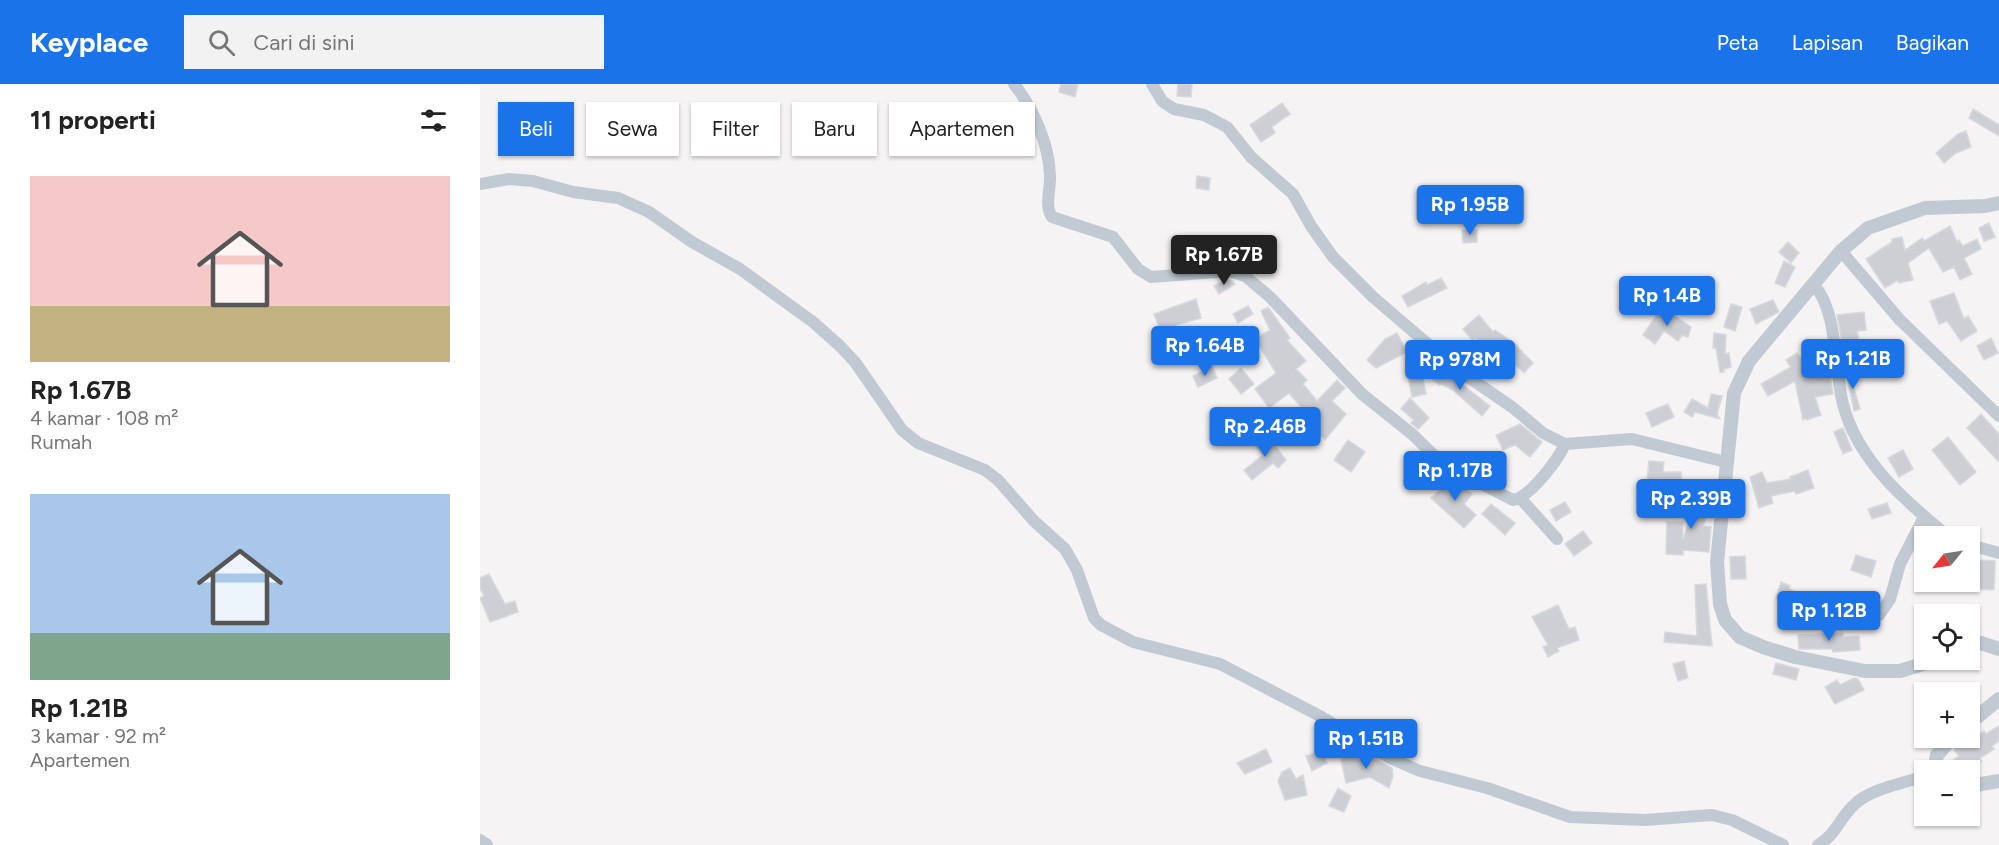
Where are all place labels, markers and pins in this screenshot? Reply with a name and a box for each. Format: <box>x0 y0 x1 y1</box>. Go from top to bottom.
pin: Rp 1.95B <box>1408 185 1532 236</box>
pin: Rp 1.67B <box>1162 235 1286 286</box>
pin: Rp 1.4B <box>1612 276 1722 327</box>
pin: Rp 1.64B <box>1143 326 1267 377</box>
pin: Rp 1.21B <box>1791 339 1915 390</box>
pin: Rp 978M <box>1405 340 1515 391</box>
pin: Rp 2.46B <box>1203 407 1327 458</box>
pin: Rp 1.17B <box>1393 451 1517 502</box>
pin: Rp 2.39B <box>1629 479 1753 530</box>
pin: Rp 1.12B <box>1767 591 1891 642</box>
pin: Rp 1.51B <box>1304 719 1428 770</box>

